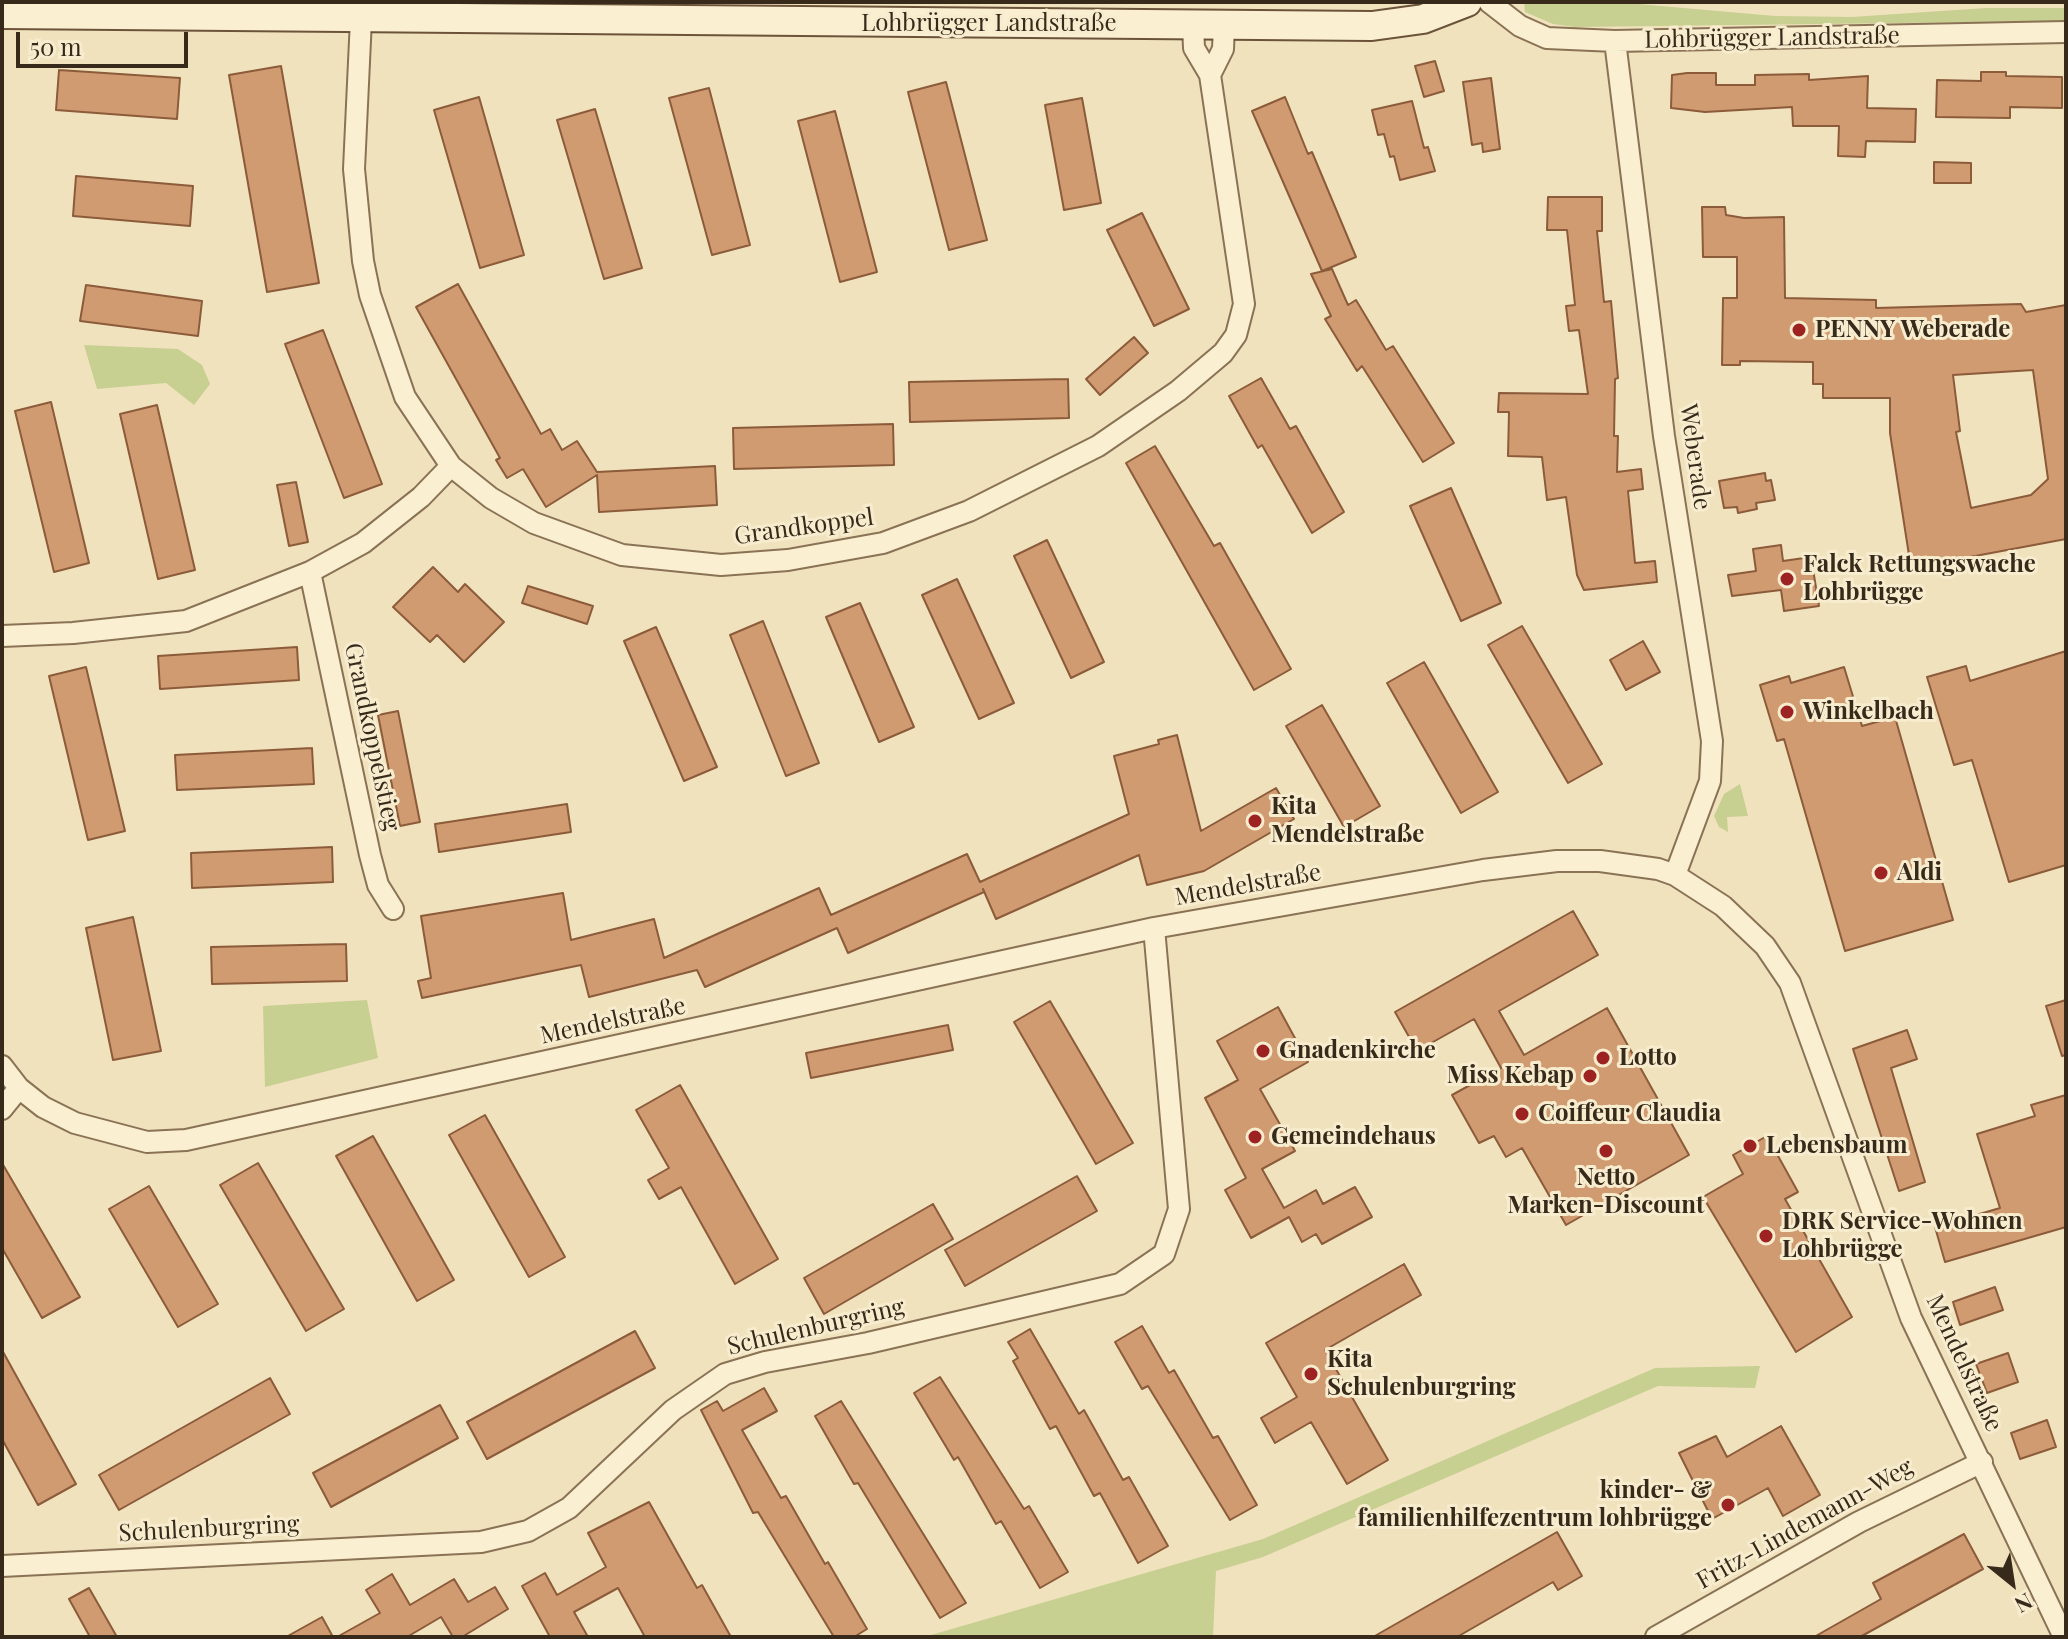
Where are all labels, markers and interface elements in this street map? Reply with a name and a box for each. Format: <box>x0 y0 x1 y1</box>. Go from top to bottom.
street label: Lohbrügger Landstraße <box>861 10 1117 38</box>
scale bar <box>20 16 192 66</box>
street label: Lohbrügger Landstraße <box>1644 21 1900 55</box>
text: 50 m <box>30 30 82 62</box>
place label: PENNY Weberade <box>1815 316 2010 344</box>
marker: PENNY Weberade <box>1790 321 1808 339</box>
street label: Weberade <box>1673 402 1717 512</box>
street label: Grandkoppel <box>733 503 875 551</box>
place label: Falck Rettungswache Lohbrügge <box>1803 551 2036 607</box>
marker: Falck Rettungswache Lohbrügge <box>1778 570 1796 588</box>
street label: Grandkoppelstieg <box>338 640 406 834</box>
place label: Winkelbach <box>1803 698 1934 726</box>
marker: Winkelbach <box>1778 703 1796 721</box>
place label: Kita Mendelstraße <box>1271 793 1424 849</box>
marker: Kita Mendelstraße <box>1246 812 1264 830</box>
street label: Mendelstraße <box>1173 858 1323 912</box>
place label: Aldi <box>1897 859 1942 887</box>
marker: Aldi <box>1872 864 1890 882</box>
street label: Mendelstraße <box>538 992 688 1050</box>
place label: Gnadenkirche <box>1279 1037 1436 1065</box>
marker: Gnadenkirche <box>1254 1042 1272 1060</box>
place label: Lotto <box>1619 1044 1677 1072</box>
marker: Lotto <box>1594 1049 1612 1067</box>
place label: Miss Kebap <box>1447 1062 1574 1090</box>
marker: Miss Kebap <box>1581 1067 1599 1085</box>
place label: Coiffeur Claudia <box>1538 1100 1721 1128</box>
marker: Coiffeur Claudia <box>1513 1105 1531 1123</box>
place label: Gemeindehaus <box>1271 1123 1436 1151</box>
marker: Gemeindehaus <box>1246 1128 1264 1146</box>
place label: Lebensbaum <box>1766 1132 1907 1160</box>
marker: Lebensbaum <box>1741 1137 1759 1155</box>
marker: Netto Marken-Discount <box>1597 1142 1615 1160</box>
place label: Netto Marken-Discount <box>1507 1164 1705 1220</box>
place label: DRK Service-Wohnen Lohbrügge <box>1782 1208 2022 1264</box>
marker: DRK Service-Wohnen Lohbrügge <box>1757 1227 1775 1245</box>
street label: Mendelstraße <box>1920 1290 2008 1436</box>
street label: Schulenburgring <box>725 1293 907 1361</box>
place label: Kita Schulenburgring <box>1327 1346 1516 1402</box>
marker: Kita Schulenburgring <box>1302 1365 1320 1383</box>
street label: Fritz-Lindemann-Weg <box>1692 1452 1918 1596</box>
place label: kinder- & familienhilfezentrum lohbrügge <box>1358 1477 1712 1533</box>
marker: kinder- & familienhilfezentrum lohbrügge <box>1719 1496 1737 1514</box>
street label: Schulenburgring <box>118 1510 300 1548</box>
north arrow <box>1972 1543 2052 1623</box>
text: N <box>2010 1587 2038 1621</box>

